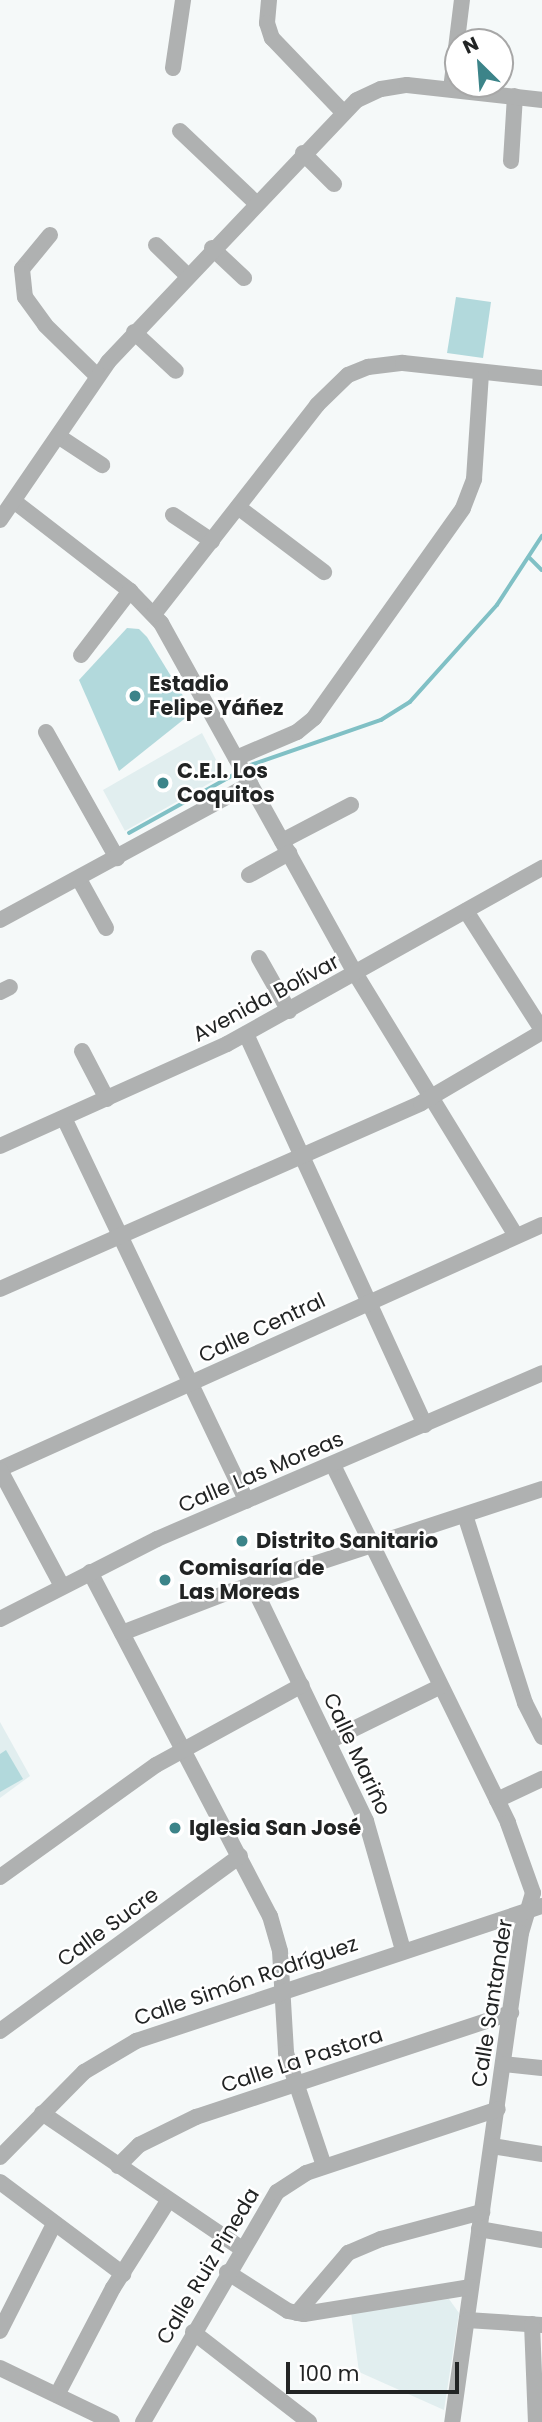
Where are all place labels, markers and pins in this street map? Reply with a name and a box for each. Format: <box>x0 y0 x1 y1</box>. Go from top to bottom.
place label: Estadio Felipe Yáñez <box>149 671 283 721</box>
marker: Estadio Felipe Yáñez <box>127 688 143 704</box>
place label: C.E.I. Los Coquitos <box>177 758 275 808</box>
marker: C.E.I. Los Coquitos <box>155 775 171 791</box>
place label: Distrito Sanitario <box>256 1528 438 1554</box>
marker: Distrito Sanitario <box>234 1533 250 1549</box>
place label: Comisaría de Las Moreas <box>179 1555 324 1605</box>
marker: Comisaría de Las Moreas <box>157 1572 173 1588</box>
place label: Iglesia San José <box>189 1815 361 1841</box>
marker: Iglesia San José <box>167 1820 183 1836</box>

